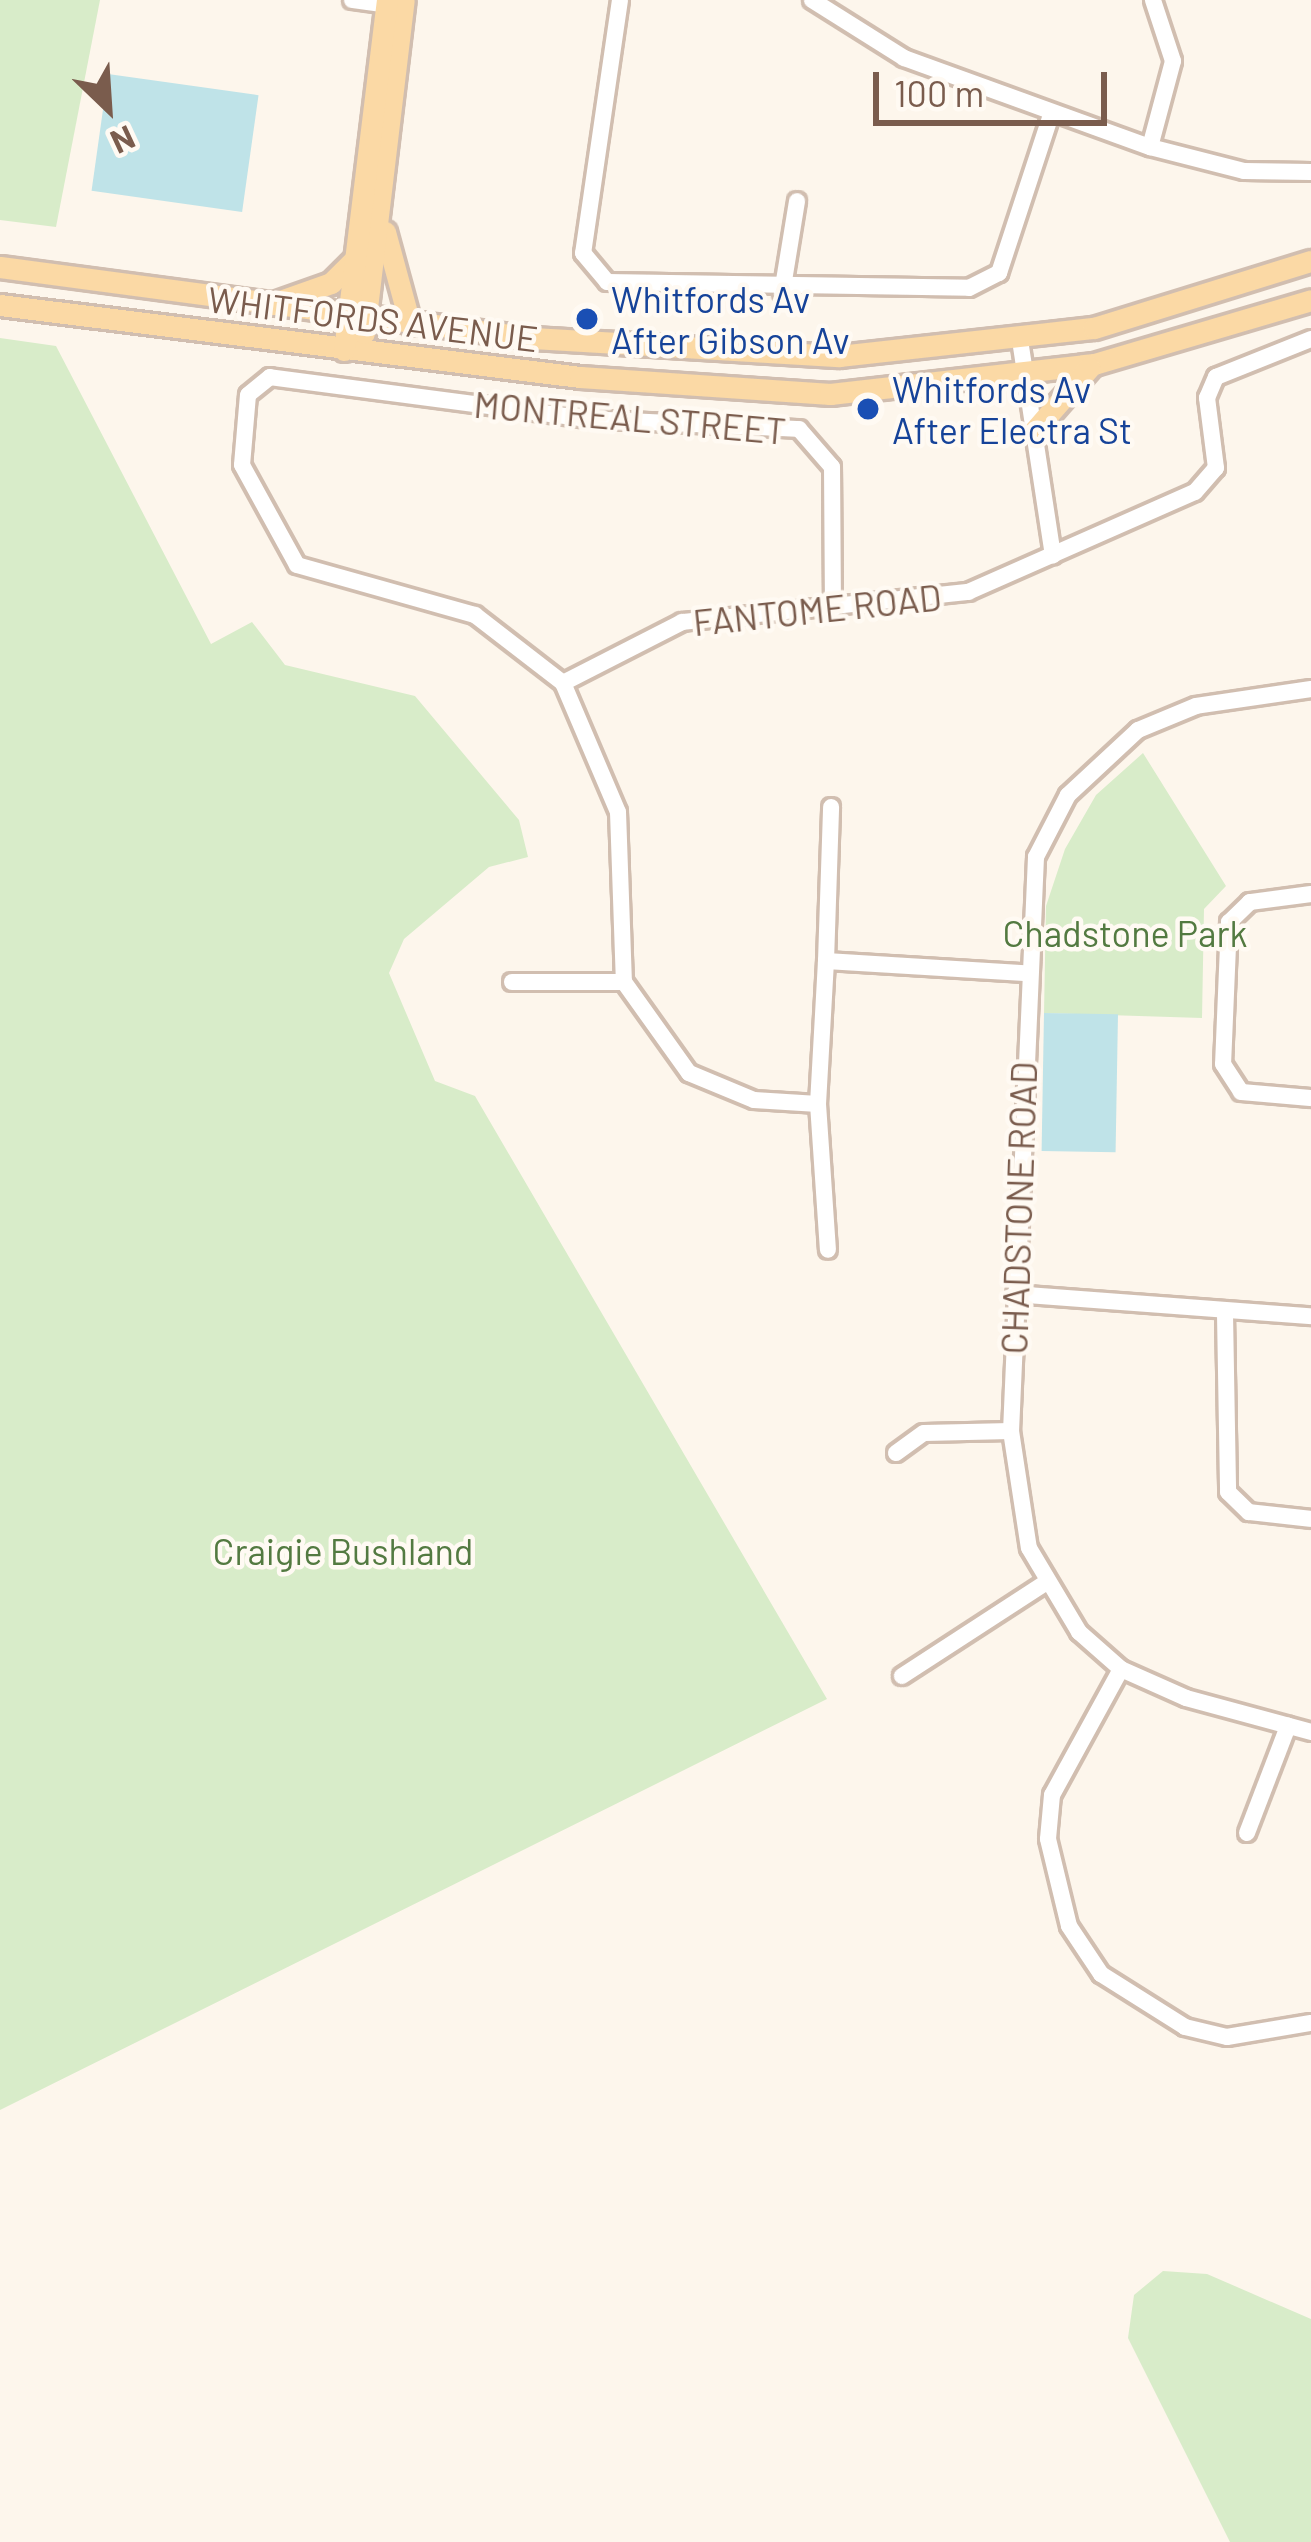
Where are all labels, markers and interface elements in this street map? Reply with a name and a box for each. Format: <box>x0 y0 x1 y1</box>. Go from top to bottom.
north arrow <box>48 48 168 168</box>
scale bar <box>879 48 1113 122</box>
text: 100 m <box>894 71 984 114</box>
text: N <box>105 118 142 163</box>
street label: WHITFORDS AVENUE <box>206 276 540 360</box>
place label: Whitfords Av After Gibson Av <box>611 276 850 361</box>
marker: Whitfords Av After Gibson Av <box>574 306 600 332</box>
place label: Whitfords Av After Electra St <box>892 366 1132 451</box>
street label: MONTREAL STREET <box>472 382 788 452</box>
marker: Whitfords Av After Electra St <box>855 396 881 422</box>
street label: FANTOME ROAD <box>691 574 943 644</box>
park label: Chadstone Park <box>1002 911 1248 955</box>
street label: CHADSTONE ROAD <box>991 1061 1045 1355</box>
park label: Craigie Bushland <box>213 1529 473 1573</box>

